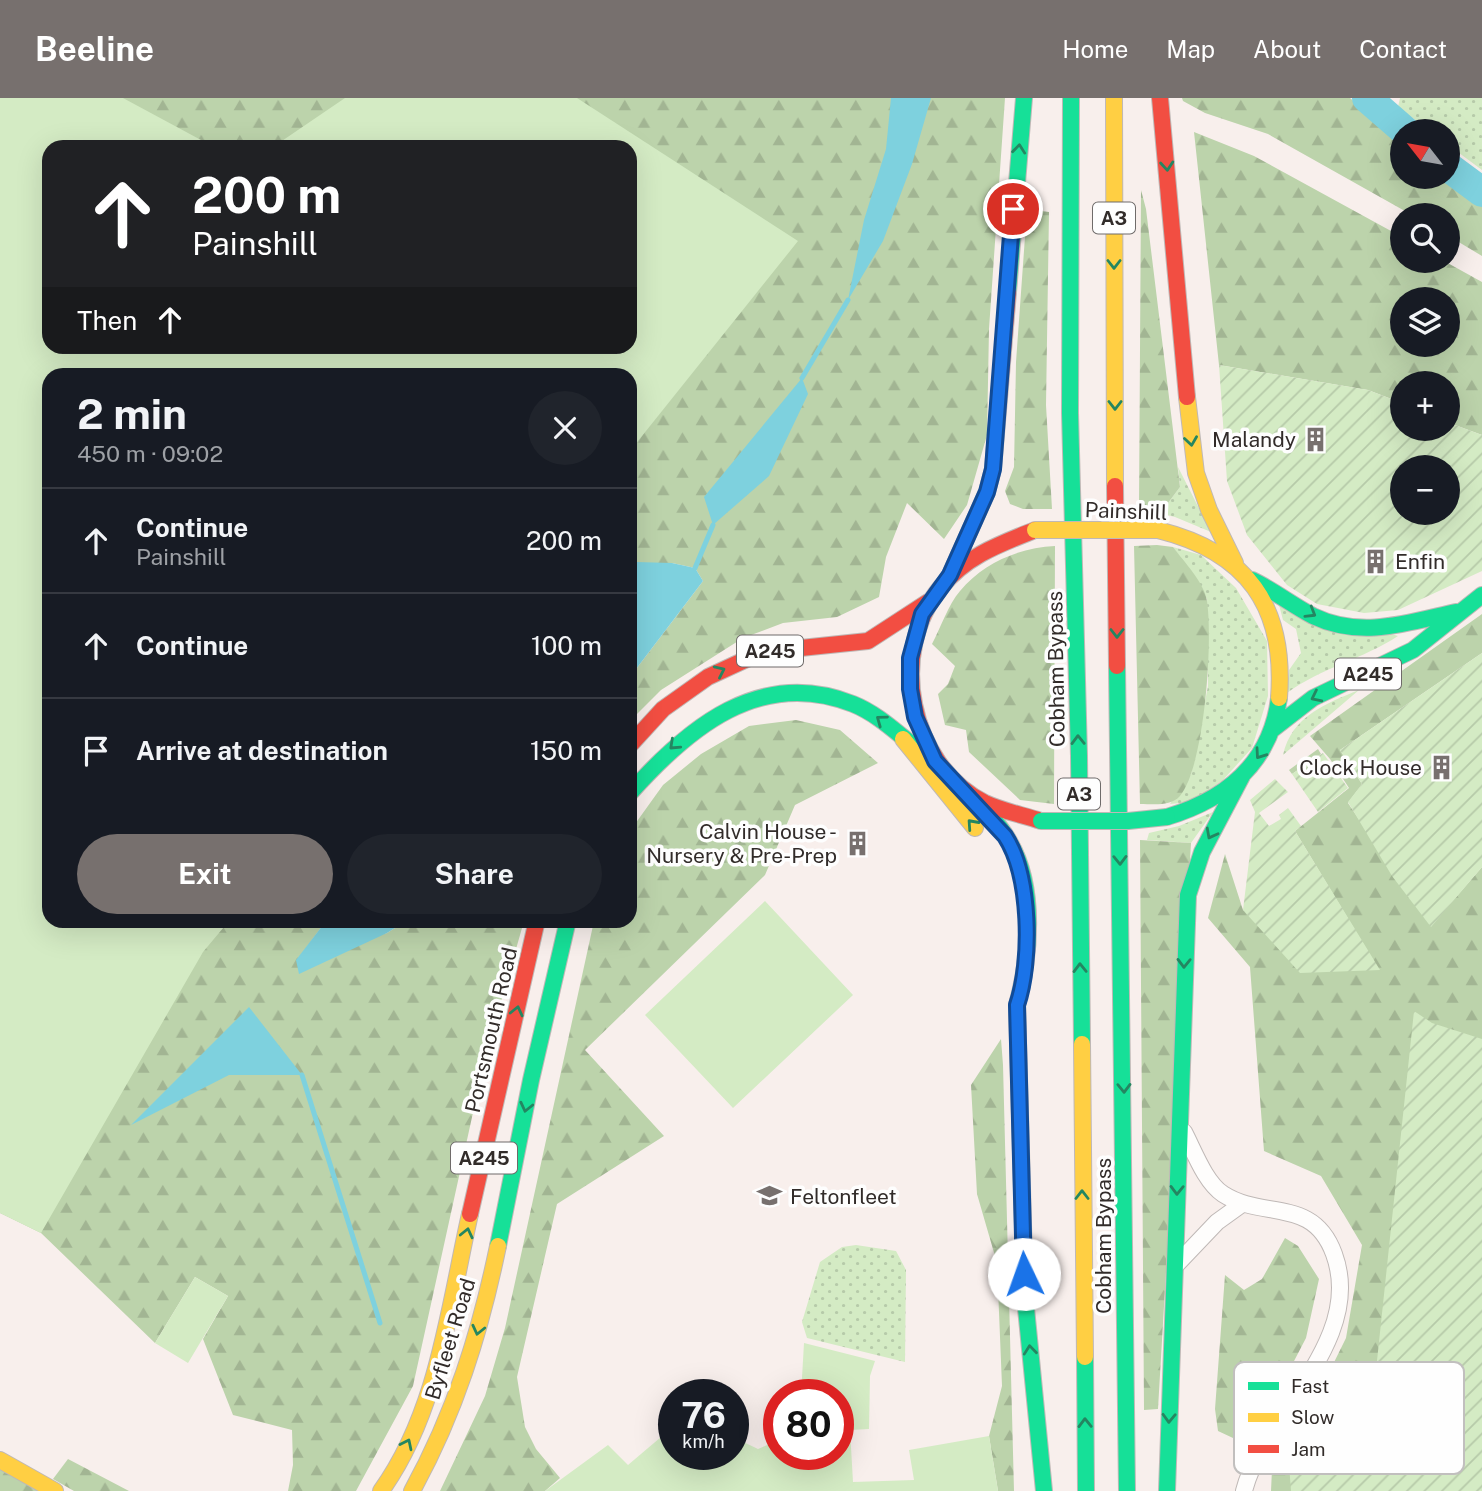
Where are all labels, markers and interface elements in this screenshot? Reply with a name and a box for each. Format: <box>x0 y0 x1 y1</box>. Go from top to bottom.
text: Beeline <box>35 30 154 68</box>
text: Home <box>1062 35 1128 63</box>
text: Map <box>1166 35 1215 63</box>
text: About <box>1253 35 1321 63</box>
text: Contact <box>1359 35 1447 63</box>
north arrow <box>1390 119 1460 189</box>
map controls <box>1390 119 1460 525</box>
one-way arrow <box>1011 143 1026 154</box>
one-way arrow <box>1159 160 1174 172</box>
text: 200 m <box>192 166 341 224</box>
icon: ahead <box>77 168 168 259</box>
pin <box>983 179 1043 239</box>
icon: arrive <box>994 190 1032 228</box>
road number: A3 <box>1093 202 1135 234</box>
button: search <box>1390 203 1460 273</box>
text: Painshill <box>192 225 318 262</box>
one-way arrow <box>1106 259 1122 270</box>
button: layers <box>1390 287 1460 357</box>
icon: ahead <box>151 301 189 339</box>
text: Then <box>77 305 137 336</box>
button: + <box>1390 371 1460 441</box>
text: 2 min <box>77 389 187 438</box>
button: close <box>528 391 602 465</box>
one-way arrow <box>1107 400 1122 411</box>
building icon: Malandy <box>1302 425 1330 453</box>
place label: Malandy <box>1212 427 1296 452</box>
one-way arrow <box>1183 436 1198 447</box>
text: 450 m · 09:02 <box>77 440 223 467</box>
button: − <box>1390 455 1460 525</box>
street label: Painshill <box>1084 497 1168 525</box>
text: Continue <box>136 512 248 543</box>
icon: ahead <box>77 522 115 560</box>
text: 200 m <box>526 525 602 556</box>
text: Painshill <box>136 543 226 570</box>
building icon: Enfin <box>1361 547 1389 575</box>
place label: Enfin <box>1395 549 1445 574</box>
street label: Cobham Bypass <box>1042 591 1070 747</box>
one-way arrow <box>1303 605 1316 618</box>
icon: ahead <box>77 627 115 665</box>
one-way arrow <box>1109 628 1125 639</box>
text: Continue <box>136 630 248 661</box>
text: 100 m <box>531 630 602 661</box>
road number: A245 <box>737 636 803 666</box>
road number: A245 <box>1335 659 1401 690</box>
one-way arrow <box>713 665 725 679</box>
one-way arrow <box>1311 688 1324 702</box>
one-way arrow <box>876 716 889 729</box>
icon: arrive <box>77 732 115 770</box>
text: Arrive at destination <box>136 735 388 766</box>
text: 150 m <box>530 735 602 766</box>
one-way arrow <box>1070 735 1086 745</box>
one-way arrow <box>669 737 682 750</box>
one-way arrow <box>1256 746 1268 759</box>
building icon: Clock House <box>1428 753 1456 781</box>
place label: Clock House <box>1299 755 1422 780</box>
road number: A3 <box>1058 778 1100 810</box>
place label: Calvin House - Nursery & Pre-Prep <box>646 819 837 868</box>
one-way arrow <box>967 820 980 833</box>
one-way arrow <box>1206 827 1220 839</box>
building icon: Calvin House - Nursery & Pre-Prep <box>843 829 871 857</box>
button: Exit <box>77 834 333 914</box>
button: Share <box>347 834 602 914</box>
one-way arrow <box>1112 855 1127 866</box>
street label: Portsmouth Road <box>460 945 522 1115</box>
one-way arrow <box>1176 958 1192 969</box>
one-way arrow <box>1072 962 1088 973</box>
one-way arrow <box>508 1006 523 1018</box>
one-way arrow <box>1116 1083 1132 1094</box>
one-way arrow <box>520 1101 535 1113</box>
road number: A245 <box>451 1142 517 1174</box>
street label: Cobham Bypass <box>1091 1158 1116 1314</box>
school or university icon: Feltonfleet <box>756 1182 784 1210</box>
place label: Feltonfleet <box>790 1184 897 1209</box>
one-way arrow <box>1170 1185 1185 1196</box>
one-way arrow <box>1074 1190 1090 1200</box>
one-way arrow <box>458 1227 473 1239</box>
position arrow <box>987 1237 1061 1311</box>
street label: Byfleet Road <box>420 1275 480 1403</box>
one-way arrow <box>472 1324 486 1336</box>
one-way arrow <box>1023 1344 1038 1355</box>
legend <box>1234 1362 1464 1474</box>
text: Fast <box>1291 1375 1329 1397</box>
speed limit sign: 80 <box>763 1379 854 1470</box>
text: 76 <box>681 1395 726 1436</box>
text: Slow <box>1291 1406 1335 1428</box>
one-way arrow <box>1161 1412 1176 1423</box>
one-way arrow <box>1077 1417 1093 1428</box>
text: km/h <box>682 1431 725 1452</box>
text: Jam <box>1291 1438 1325 1460</box>
one-way arrow <box>399 1439 413 1451</box>

